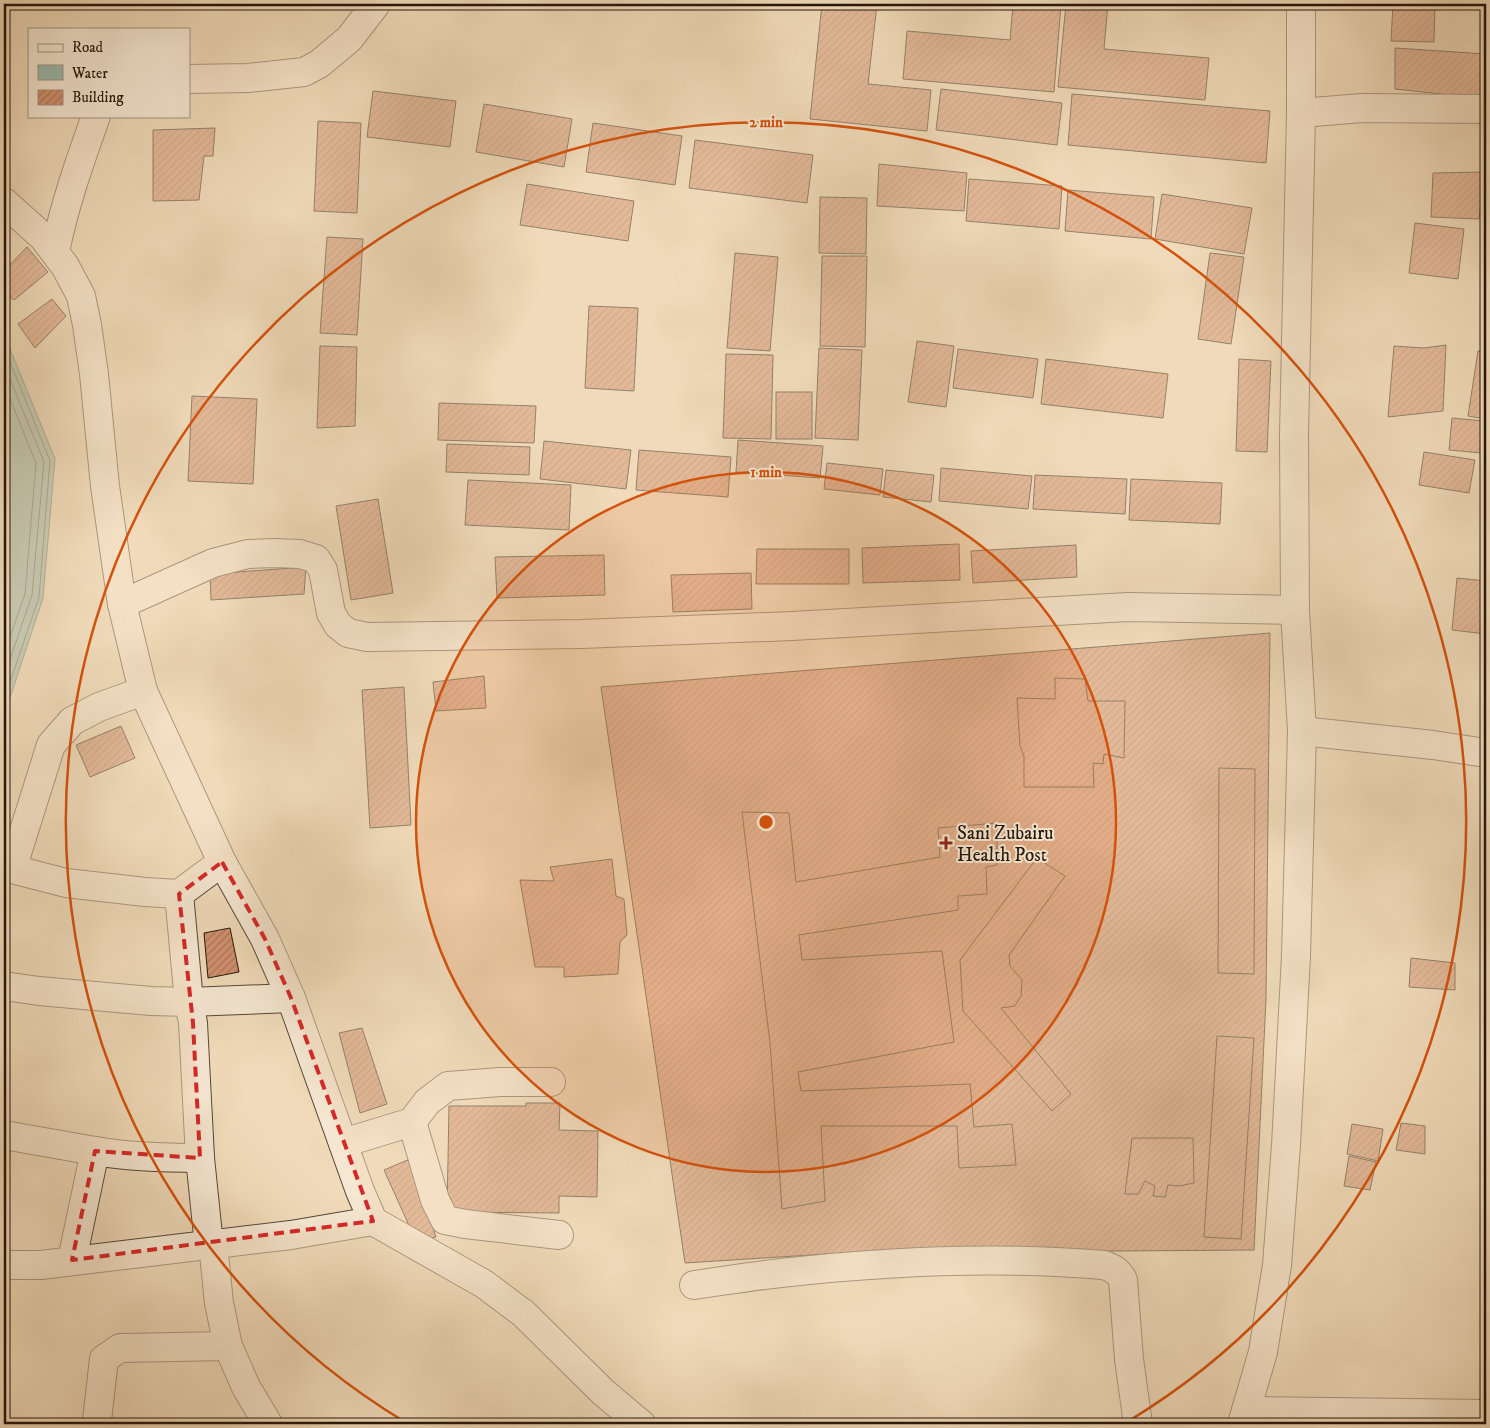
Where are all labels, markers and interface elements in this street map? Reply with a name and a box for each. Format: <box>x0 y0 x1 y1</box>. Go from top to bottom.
legend <box>28 28 190 118</box>
text: Road <box>72 38 104 57</box>
text: Water <box>71 64 108 83</box>
text: Building <box>72 88 124 107</box>
text: 2 min <box>749 113 783 132</box>
text: 1 min <box>750 463 782 482</box>
centre of rings <box>757 813 775 831</box>
place label: Sani Zubairu Health Post <box>957 822 1053 867</box>
marker: Sani Zubairu Health Post <box>939 836 953 850</box>

